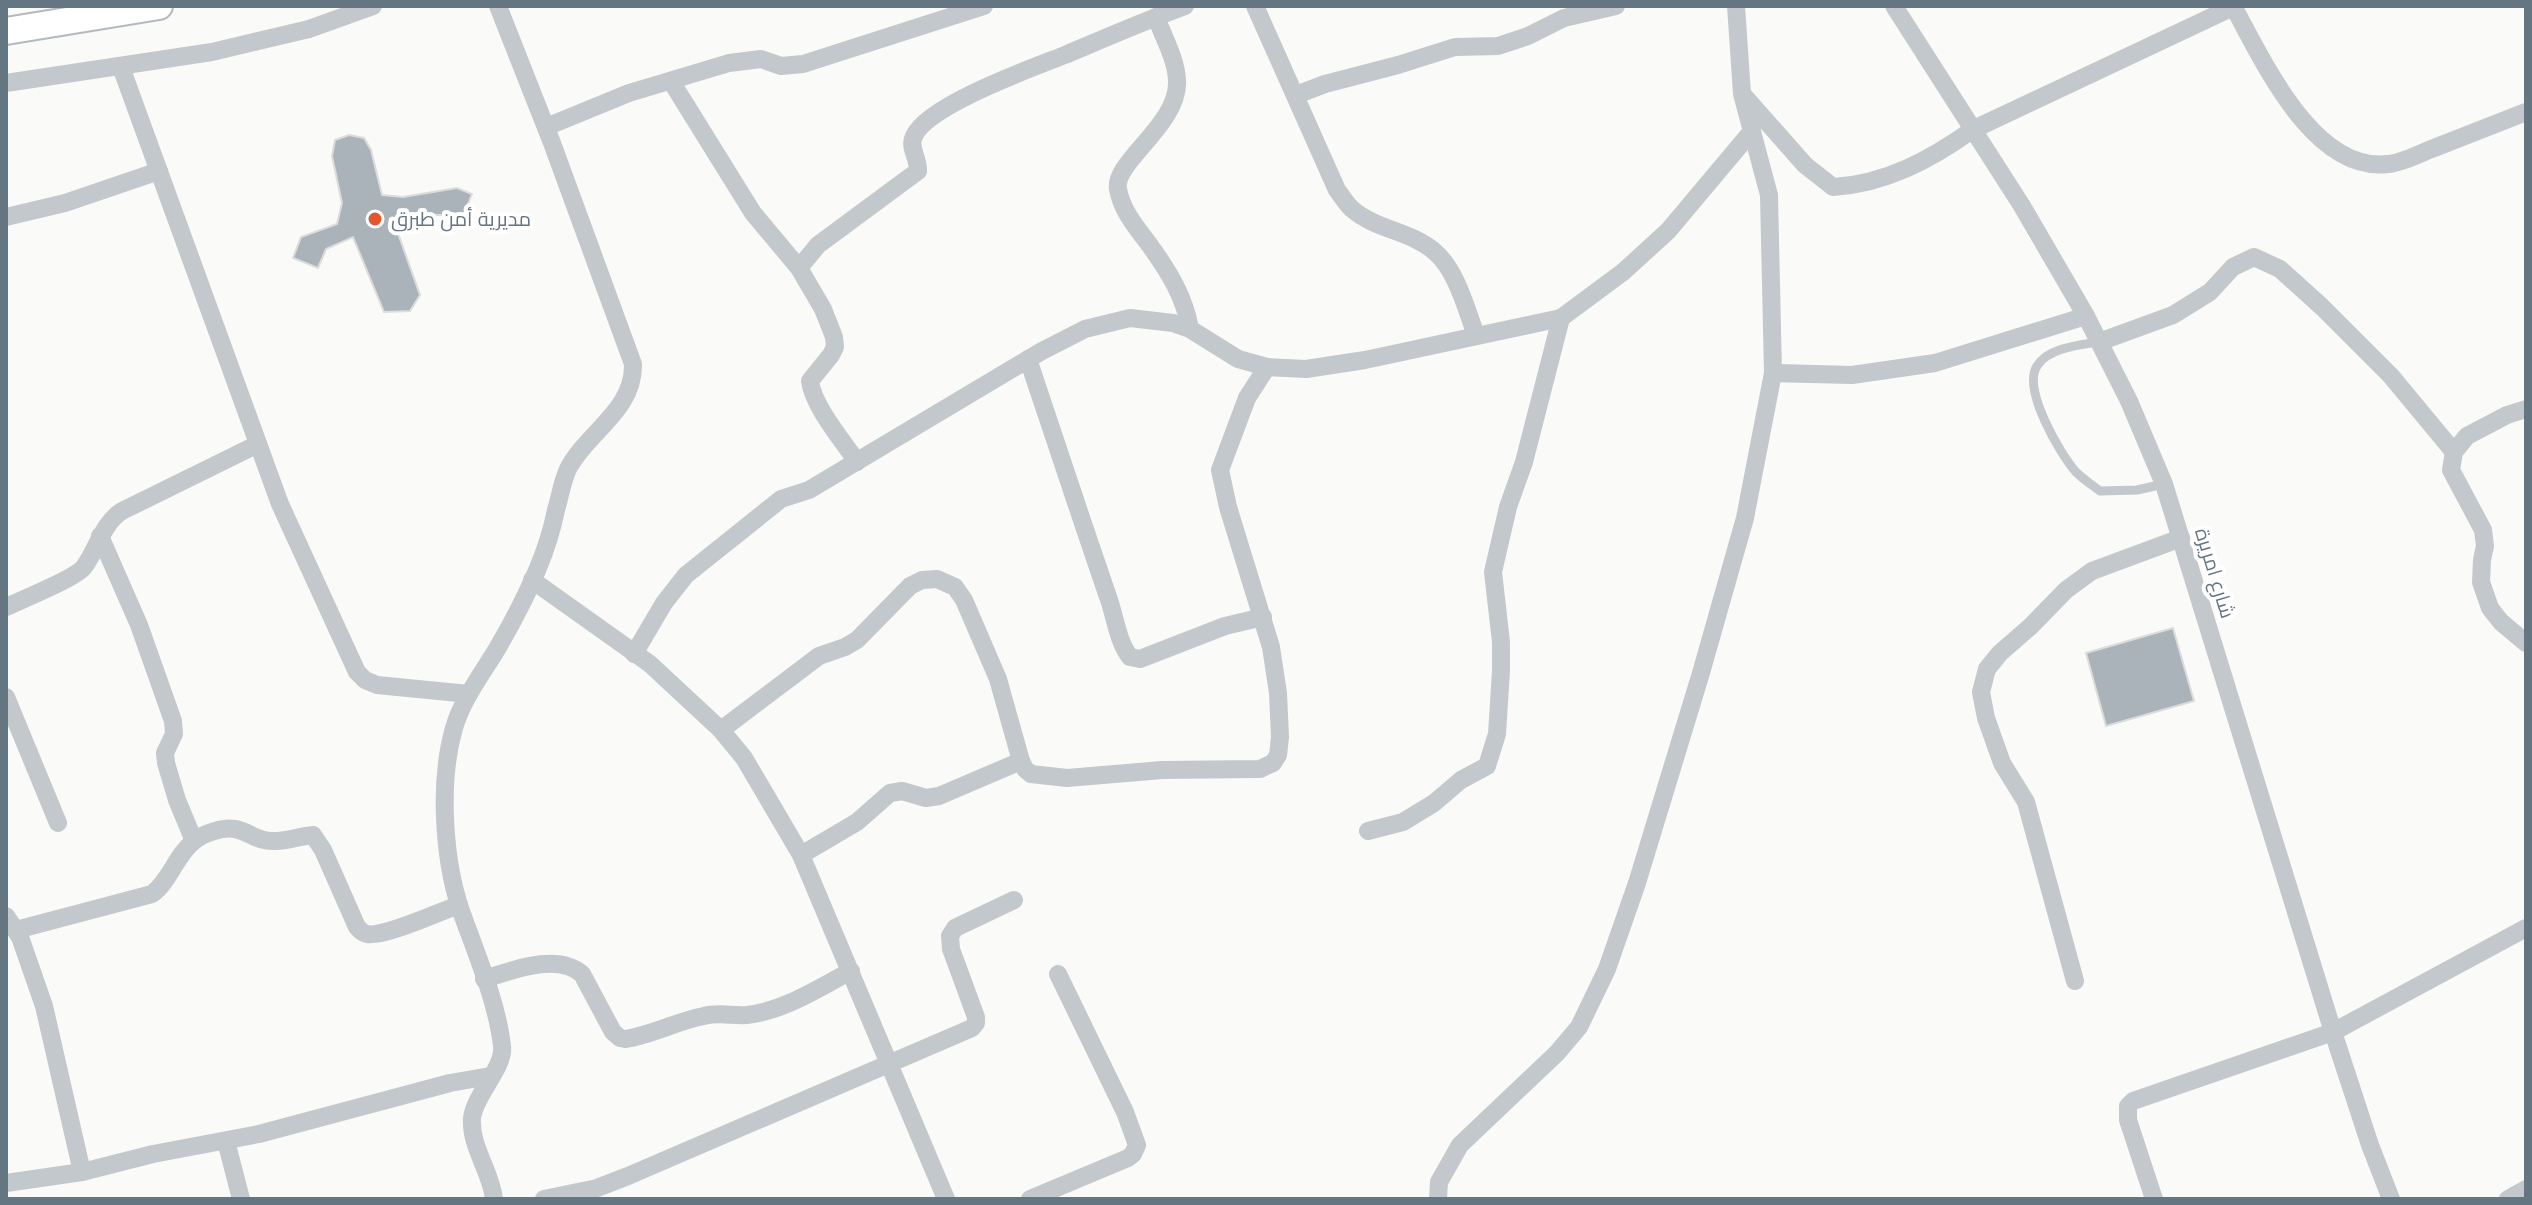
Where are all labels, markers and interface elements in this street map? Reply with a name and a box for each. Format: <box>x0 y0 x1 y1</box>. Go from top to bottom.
place label: مديرية أمن طبرق <box>391 207 531 232</box>
marker: مديرية أمن طبرق <box>366 210 384 228</box>
street label: شارع امريرة <box>2188 525 2240 622</box>

